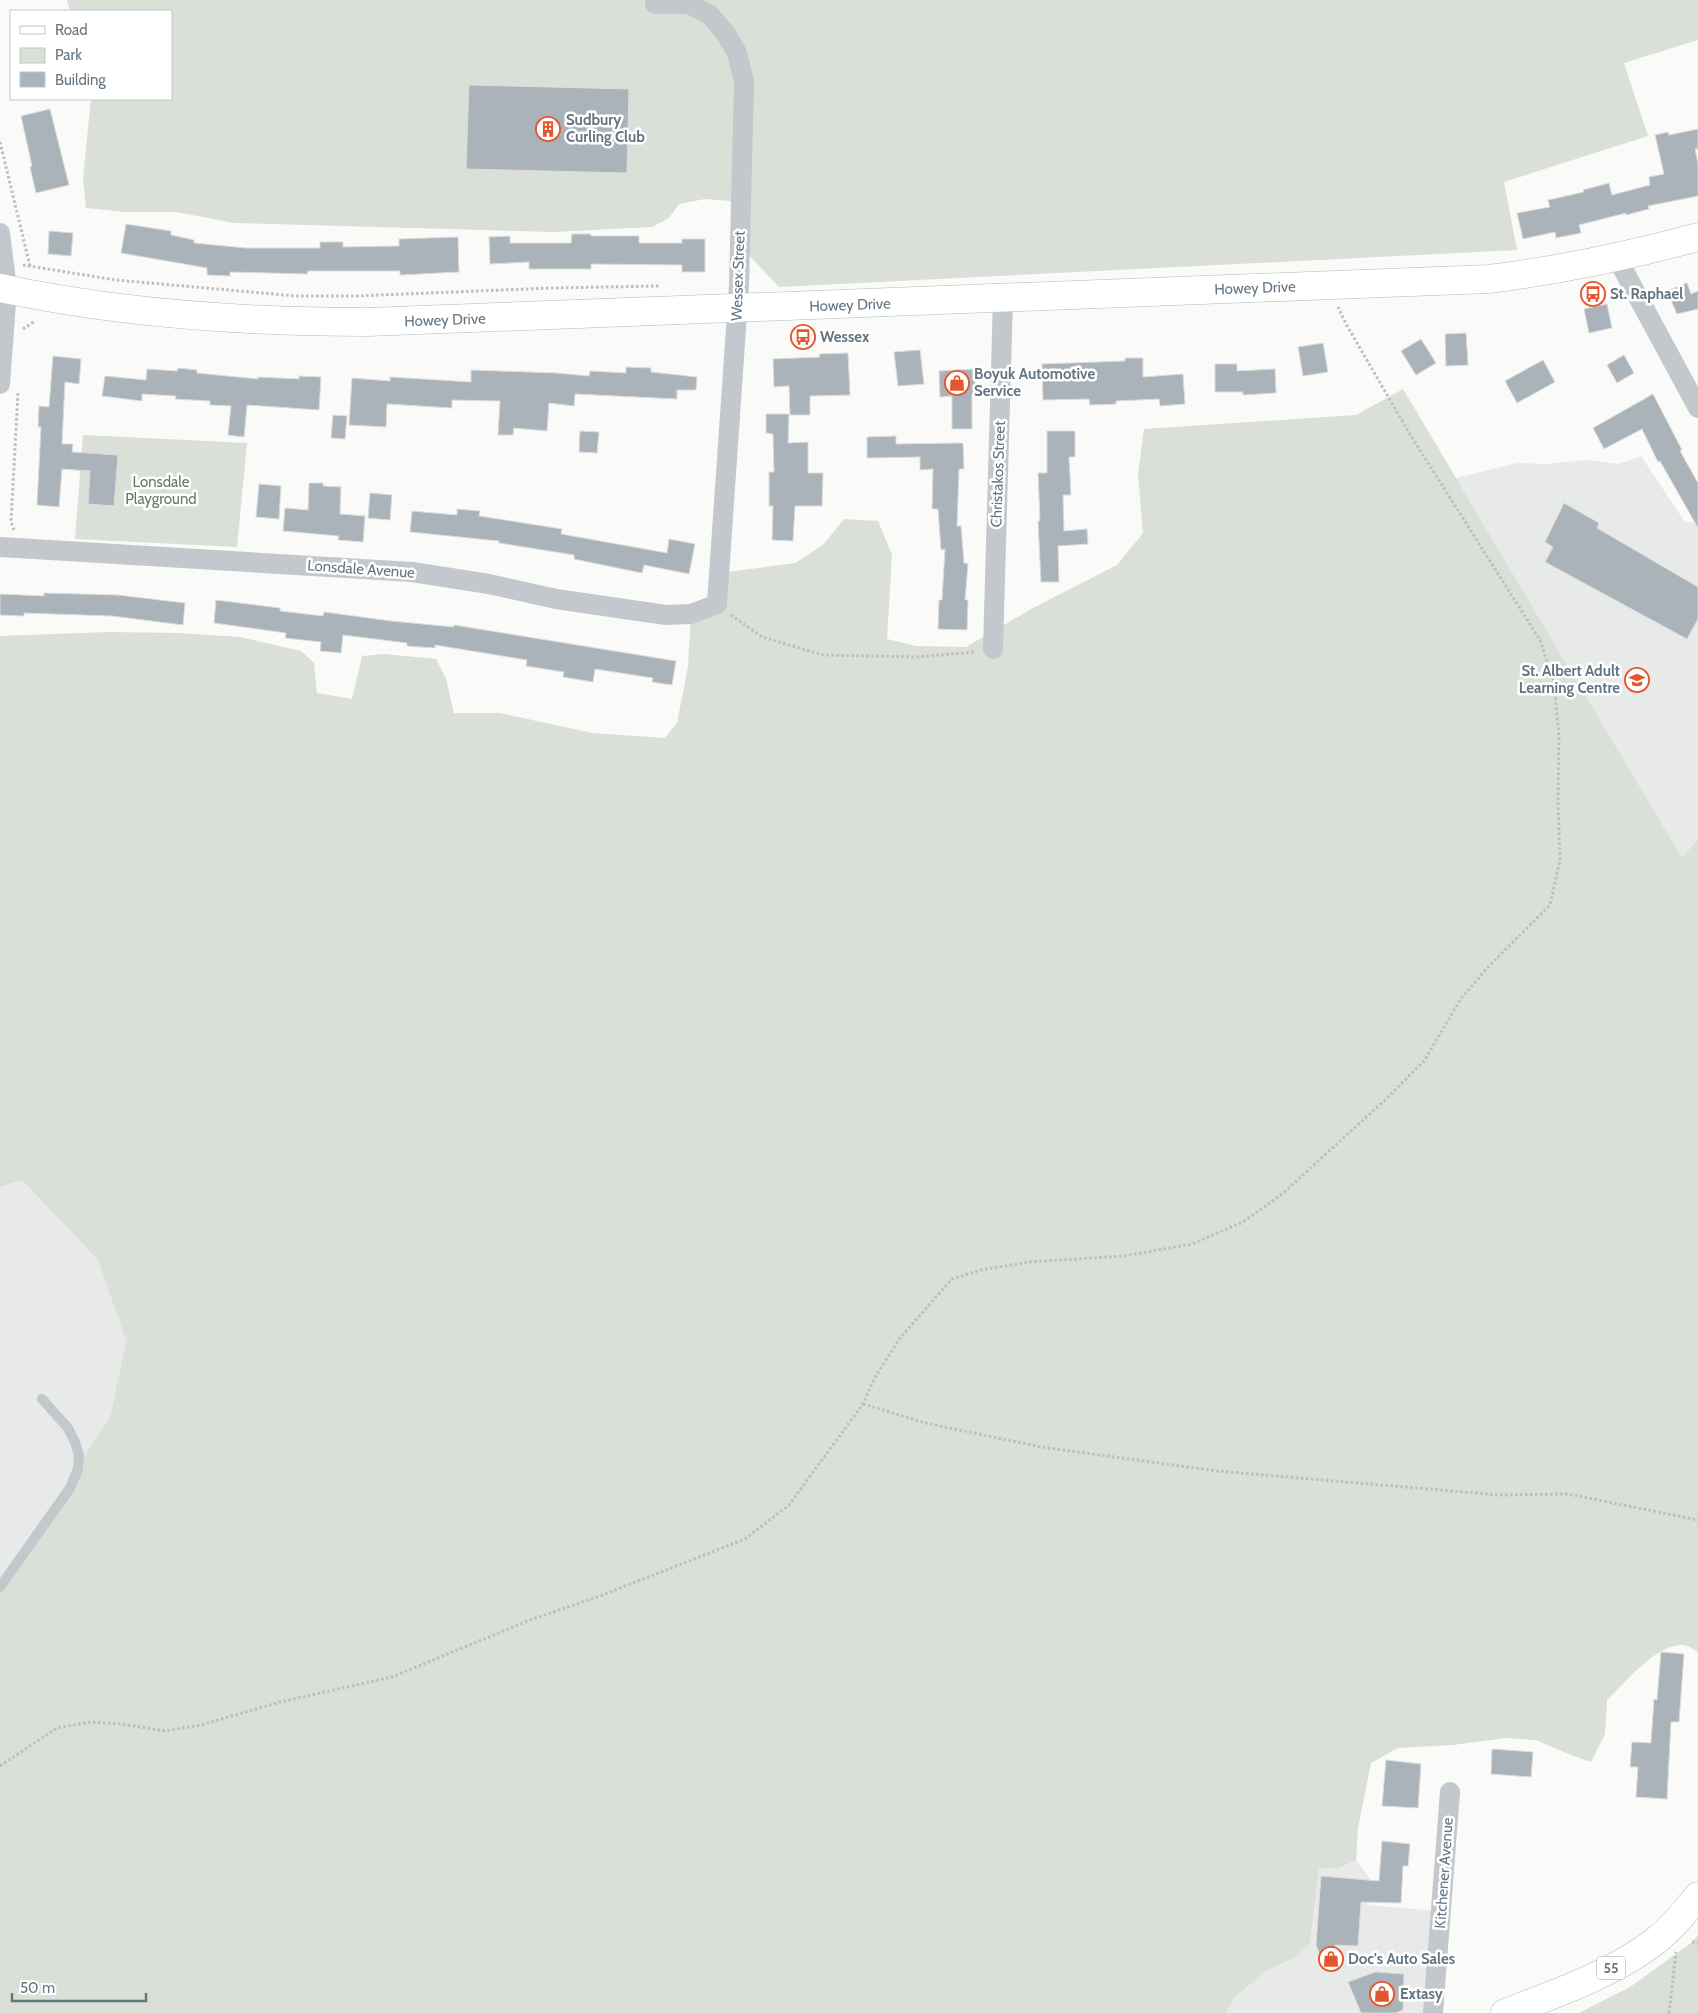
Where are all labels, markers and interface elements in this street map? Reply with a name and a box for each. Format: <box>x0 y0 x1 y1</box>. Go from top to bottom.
legend <box>10 10 172 100</box>
text: Road <box>55 21 88 39</box>
text: Park <box>55 46 82 64</box>
text: Building <box>55 71 106 89</box>
place label: Sudbury Curling Club <box>566 111 645 146</box>
building icon: Sudbury Curling Club <box>535 116 561 142</box>
street label: Wessex Street <box>727 231 749 321</box>
street label: Howey Drive <box>1214 278 1296 298</box>
bus stop icon: St. Raphael <box>1580 281 1606 307</box>
place label: St. Raphael <box>1610 285 1683 303</box>
street label: Howey Drive <box>809 295 891 315</box>
street label: Howey Drive <box>404 310 486 330</box>
bus stop icon: Wessex <box>790 324 816 350</box>
place label: Wessex <box>820 328 870 346</box>
place label: Boyuk Automotive Service <box>974 365 1095 400</box>
shop icon: Boyuk Automotive Service <box>944 370 970 396</box>
street label: Christakos Street <box>987 420 1009 528</box>
park label: Lonsdale Playground <box>125 473 197 508</box>
street label: Lonsdale Avenue <box>307 556 416 582</box>
place label: St. Albert Adult Learning Centre <box>1519 662 1620 697</box>
school or university icon: St. Albert Adult Learning Centre <box>1624 667 1650 693</box>
street label: Kitchener Avenue <box>1431 1816 1457 1929</box>
shop icon: Doc's Auto Sales <box>1318 1946 1344 1972</box>
place label: Doc's Auto Sales <box>1348 1950 1455 1968</box>
road number: 55 <box>1597 1956 1625 1980</box>
scale bar <box>12 1970 146 2002</box>
text: 50 m <box>20 1979 55 1997</box>
shop icon: Extasy <box>1369 1981 1395 2007</box>
place label: Extasy <box>1400 1985 1444 2003</box>

